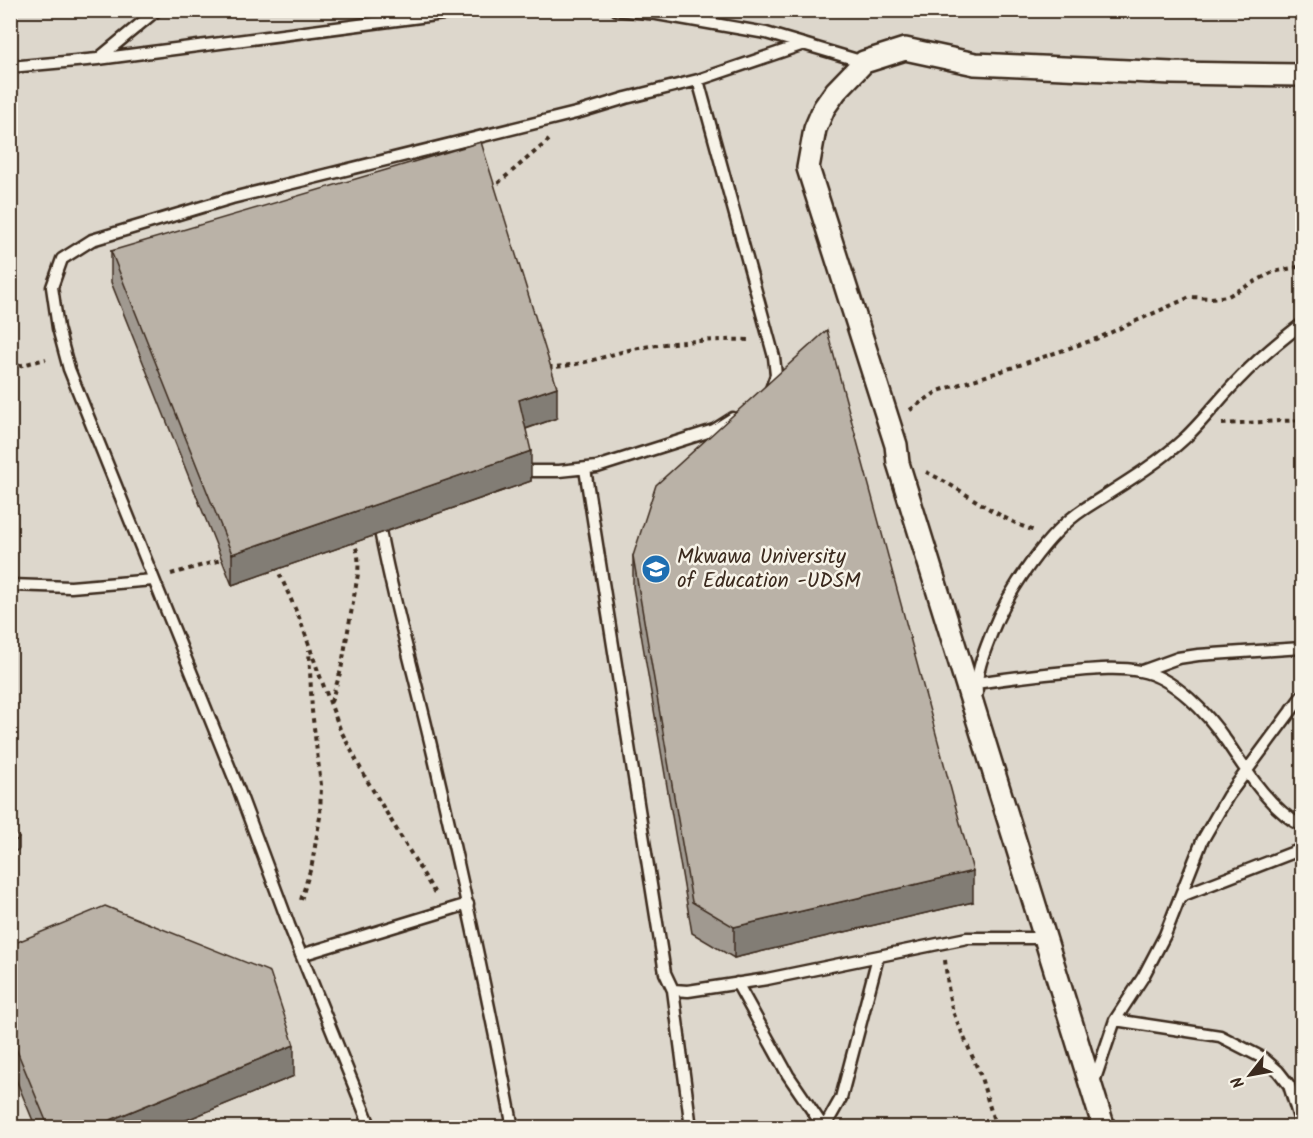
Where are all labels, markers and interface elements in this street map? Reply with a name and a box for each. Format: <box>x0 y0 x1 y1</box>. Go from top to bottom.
place label: Mkwawa University of Education -UDSM <box>677 541 861 598</box>
school or university icon: Mkwawa University of Education -UDSM <box>640 553 672 585</box>
north arrow <box>1220 1045 1280 1105</box>
text: N <box>1225 1071 1252 1093</box>

